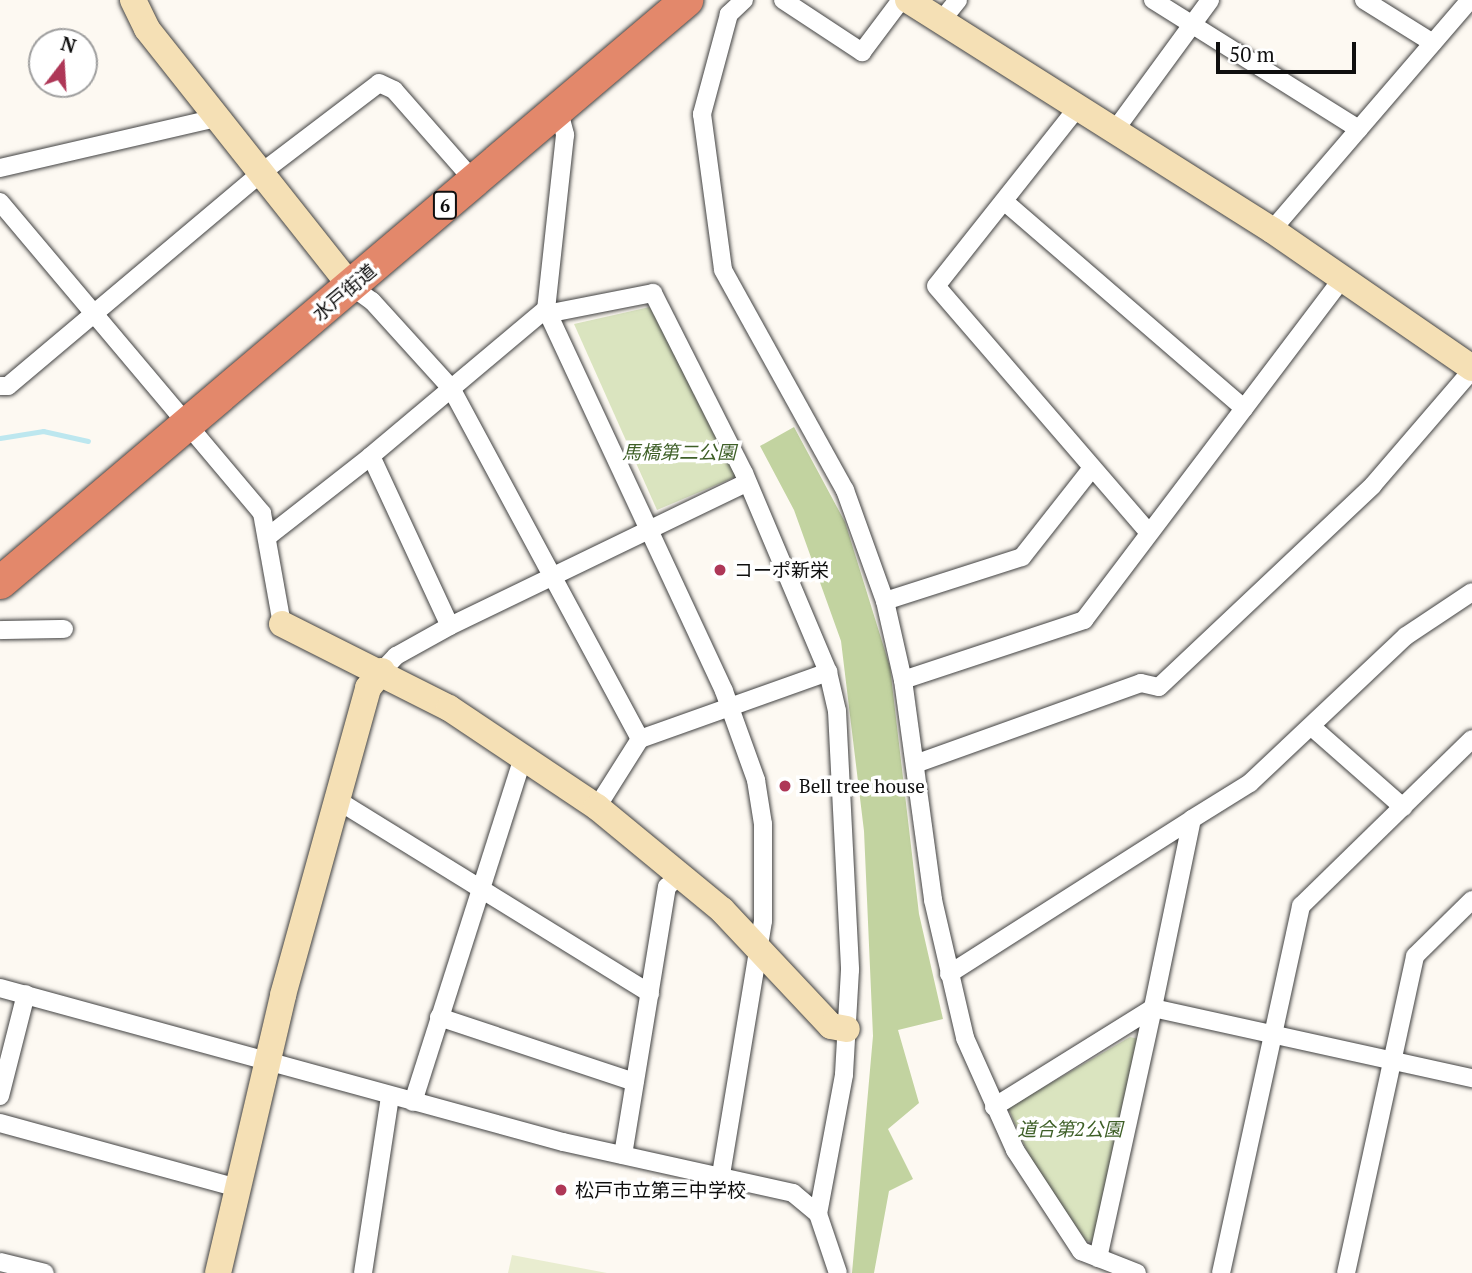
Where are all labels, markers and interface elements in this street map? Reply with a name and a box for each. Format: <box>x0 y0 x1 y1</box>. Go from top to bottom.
north arrow <box>28 28 98 98</box>
scale bar <box>1220 28 1360 72</box>
text: N <box>58 30 79 58</box>
text: 50 m <box>1229 40 1275 68</box>
road number: 6 <box>433 190 457 220</box>
street label: 水戸街道 <box>308 259 380 325</box>
park label: 馬橋第二公園 <box>622 441 736 463</box>
place label: コーポ新栄 <box>734 559 829 581</box>
marker: コーポ新栄 <box>712 562 728 578</box>
place label: Bell tree house <box>799 775 925 797</box>
marker: Bell tree house <box>777 778 793 794</box>
park label: 道合第2公園 <box>1018 1118 1122 1140</box>
place label: 松戸市立第三中学校 <box>575 1179 746 1201</box>
marker: 松戸市立第三中学校 <box>553 1182 569 1198</box>

